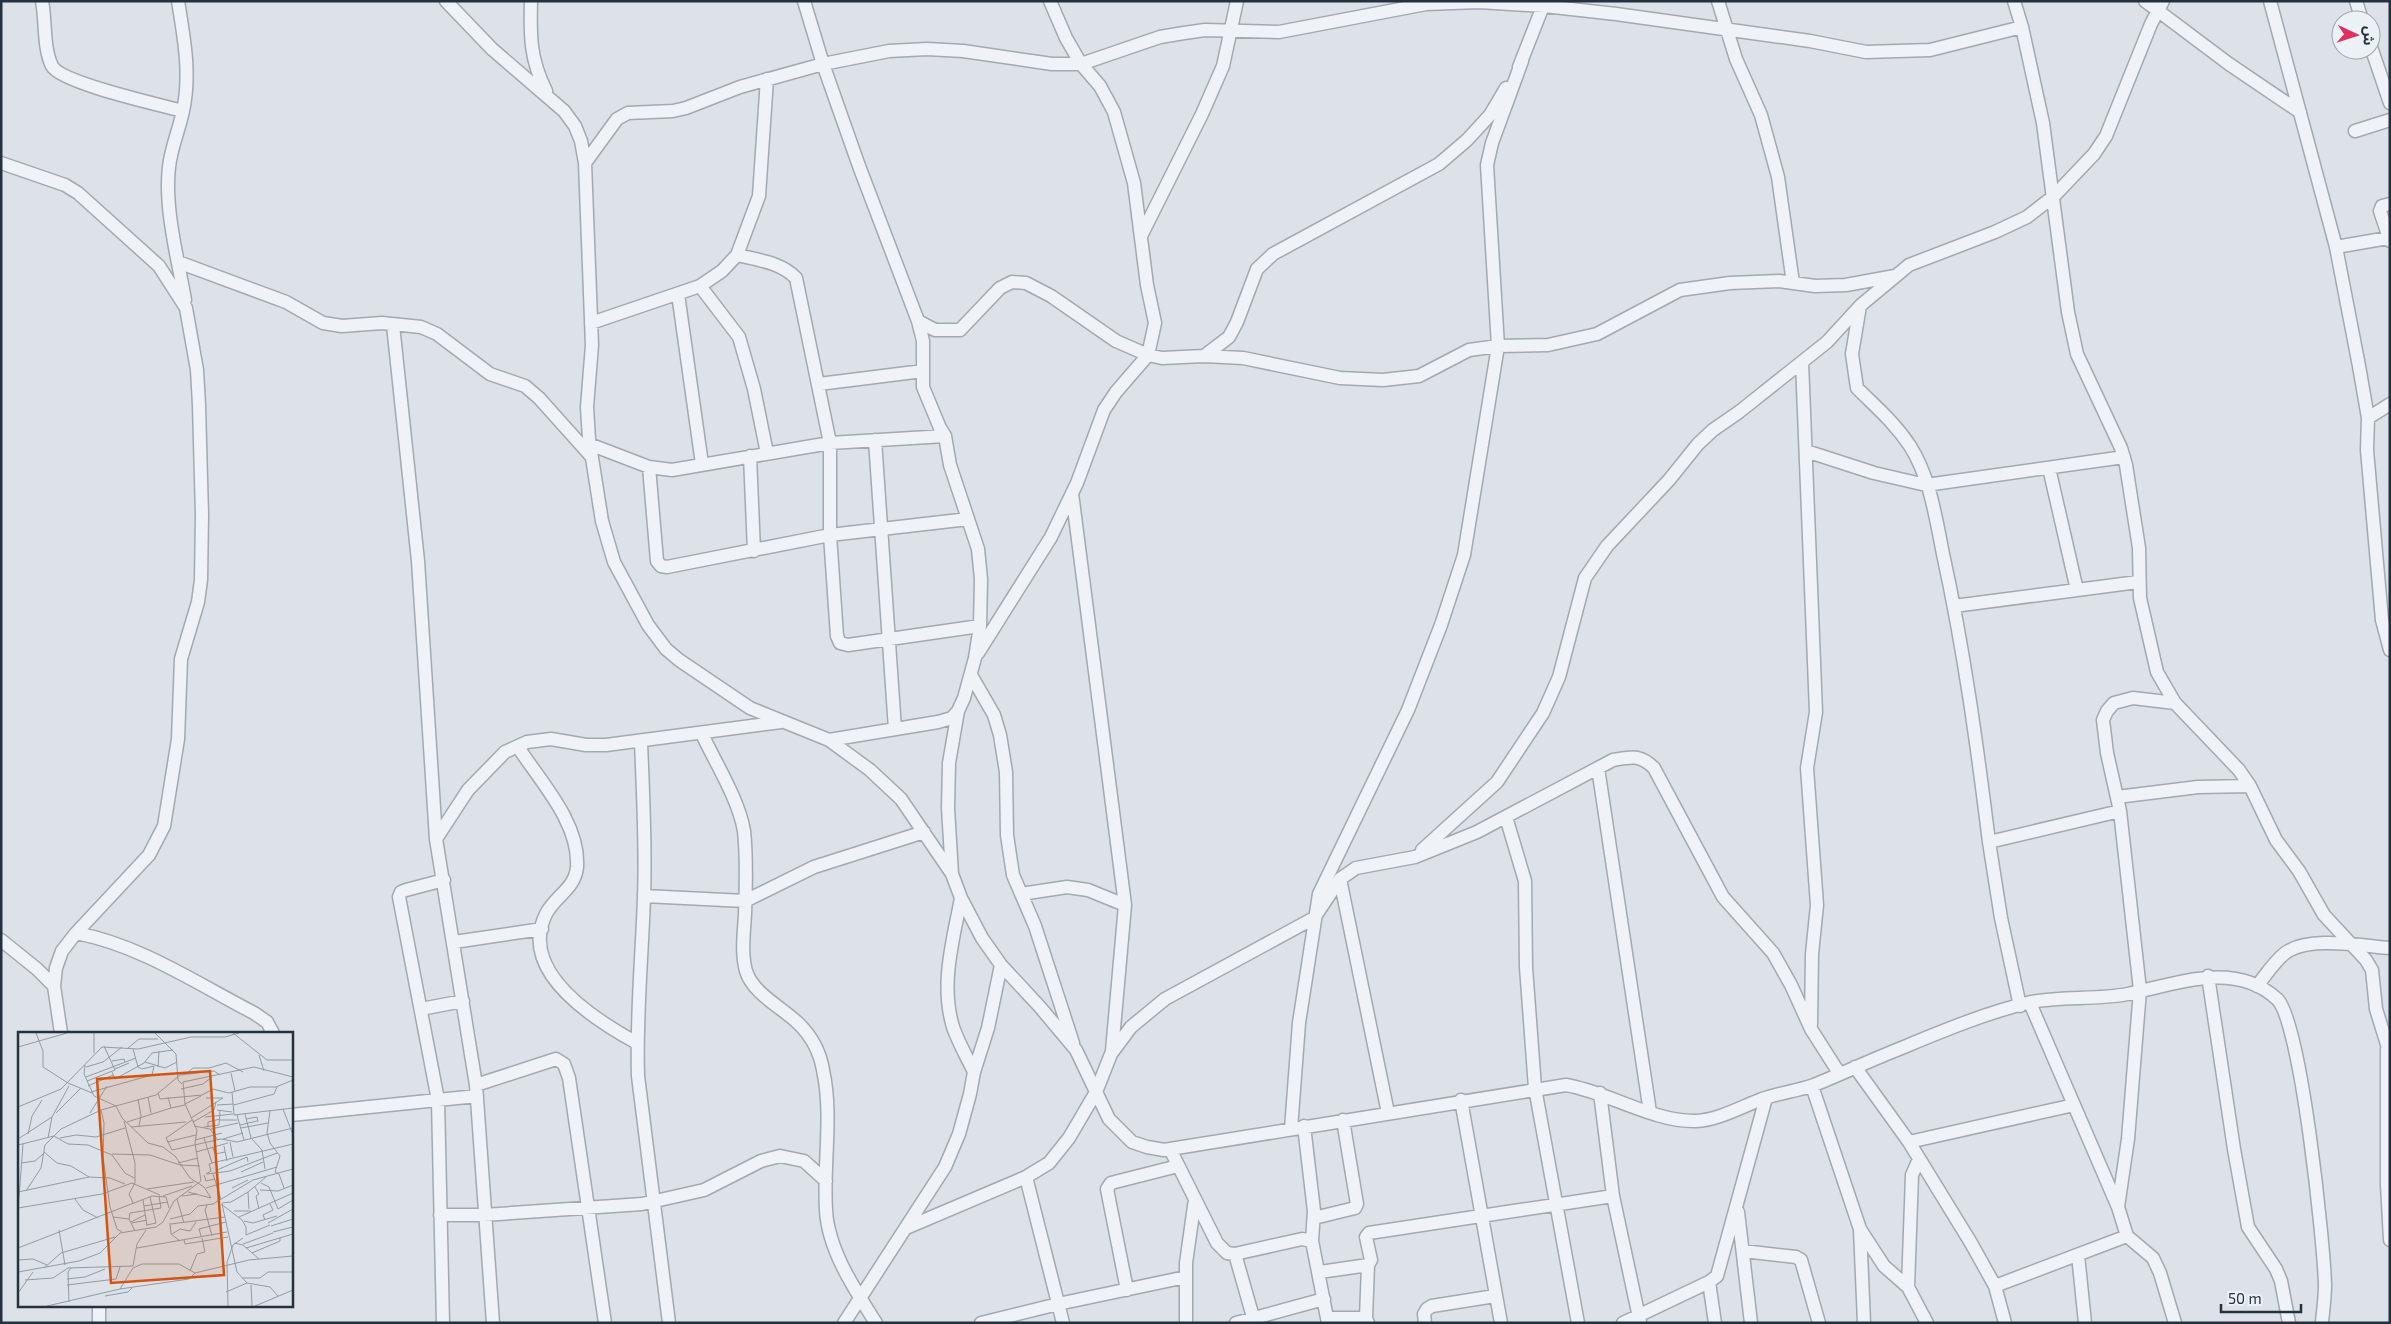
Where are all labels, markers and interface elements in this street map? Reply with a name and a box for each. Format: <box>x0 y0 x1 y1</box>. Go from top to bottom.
north arrow <box>2331 10 2381 60</box>
text: ش <box>2360 26 2379 46</box>
inset map <box>18 1032 292 1306</box>
scale bar <box>2221 1282 2301 1314</box>
text: 50 m <box>2228 1289 2262 1307</box>

